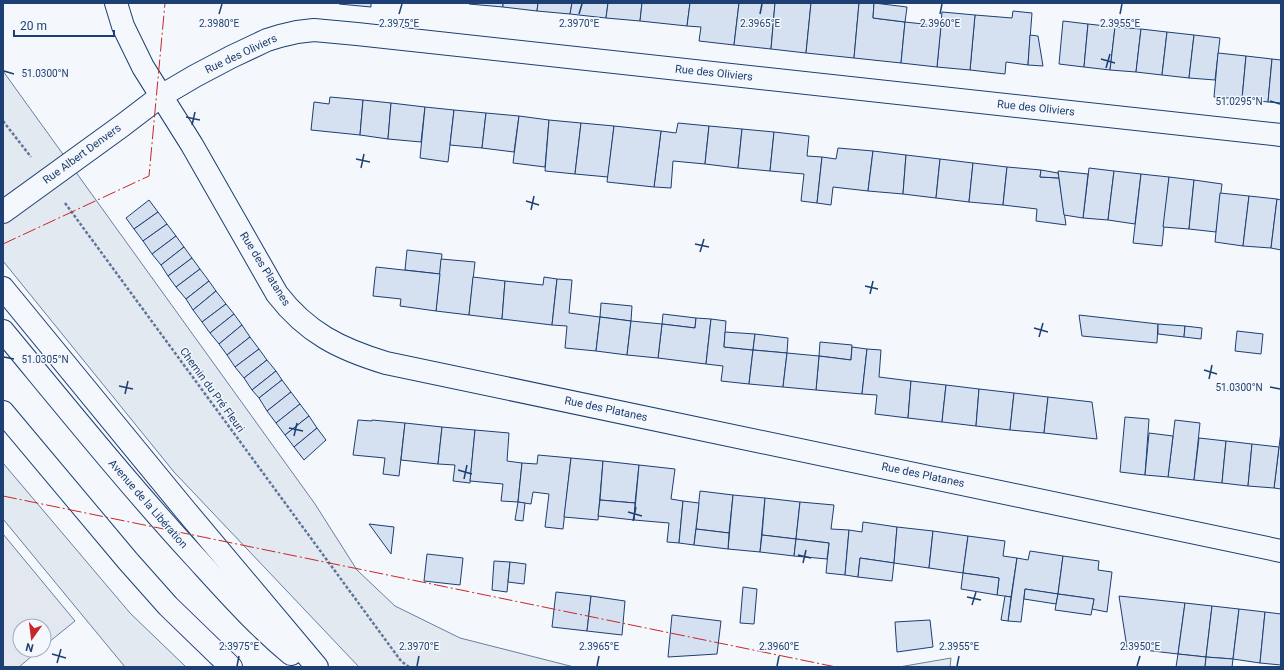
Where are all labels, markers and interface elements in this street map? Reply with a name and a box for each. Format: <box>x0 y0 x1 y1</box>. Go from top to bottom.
scale bar <box>14 12 114 38</box>
text: 2.3980°E <box>199 18 239 29</box>
text: 2.3975°E <box>379 18 419 29</box>
text: 2.3970°E <box>559 18 599 29</box>
text: 2.3965°E <box>740 18 780 29</box>
text: 2.3960°E <box>920 18 960 29</box>
text: 2.3955°E <box>1100 18 1140 29</box>
text: 20 m <box>20 19 47 33</box>
street label: Rue des Oliviers <box>203 31 279 76</box>
street label: Rue des Oliviers <box>675 62 754 84</box>
text: 51.0300°N <box>21 68 69 79</box>
text: 51.0295°N <box>1215 96 1263 107</box>
street label: Rue des Oliviers <box>997 97 1076 119</box>
street label: Rue Albert Denvers <box>40 121 124 187</box>
street label: Rue des Platanes <box>237 230 293 309</box>
street label: Chemin du Pré Fleuri <box>177 345 247 435</box>
text: 51.0305°N <box>21 354 69 365</box>
text: 51.0300°N <box>1215 382 1263 393</box>
street label: Rue des Platanes <box>563 394 649 424</box>
street label: Avenue de la Libération <box>106 457 190 551</box>
street label: Rue des Platanes <box>880 460 966 490</box>
north arrow <box>12 618 52 658</box>
text: N <box>24 640 35 654</box>
text: 2.3975°E <box>219 641 259 652</box>
text: 2.3970°E <box>399 641 439 652</box>
text: 2.3965°E <box>579 641 619 652</box>
text: 2.3960°E <box>759 641 799 652</box>
text: 2.3955°E <box>939 641 979 652</box>
text: 2.3950°E <box>1120 641 1160 652</box>

